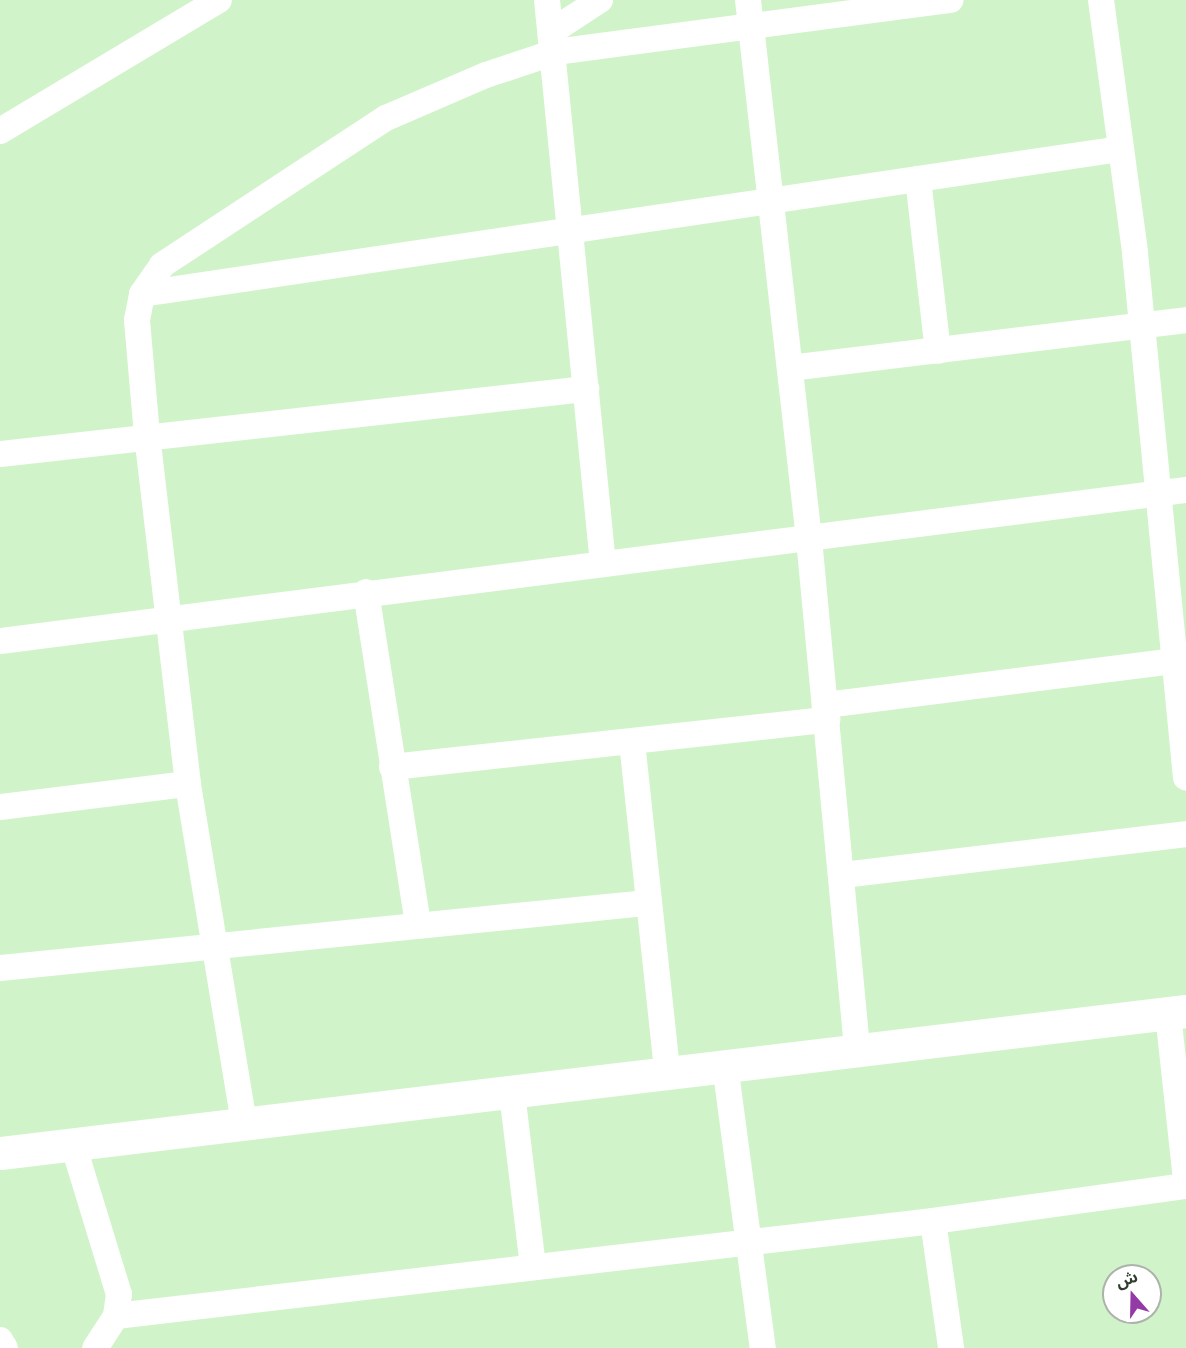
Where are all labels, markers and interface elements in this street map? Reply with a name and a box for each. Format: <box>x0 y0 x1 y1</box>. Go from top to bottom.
north arrow <box>1102 1264 1162 1324</box>
text: ش <box>1112 1265 1141 1293</box>

